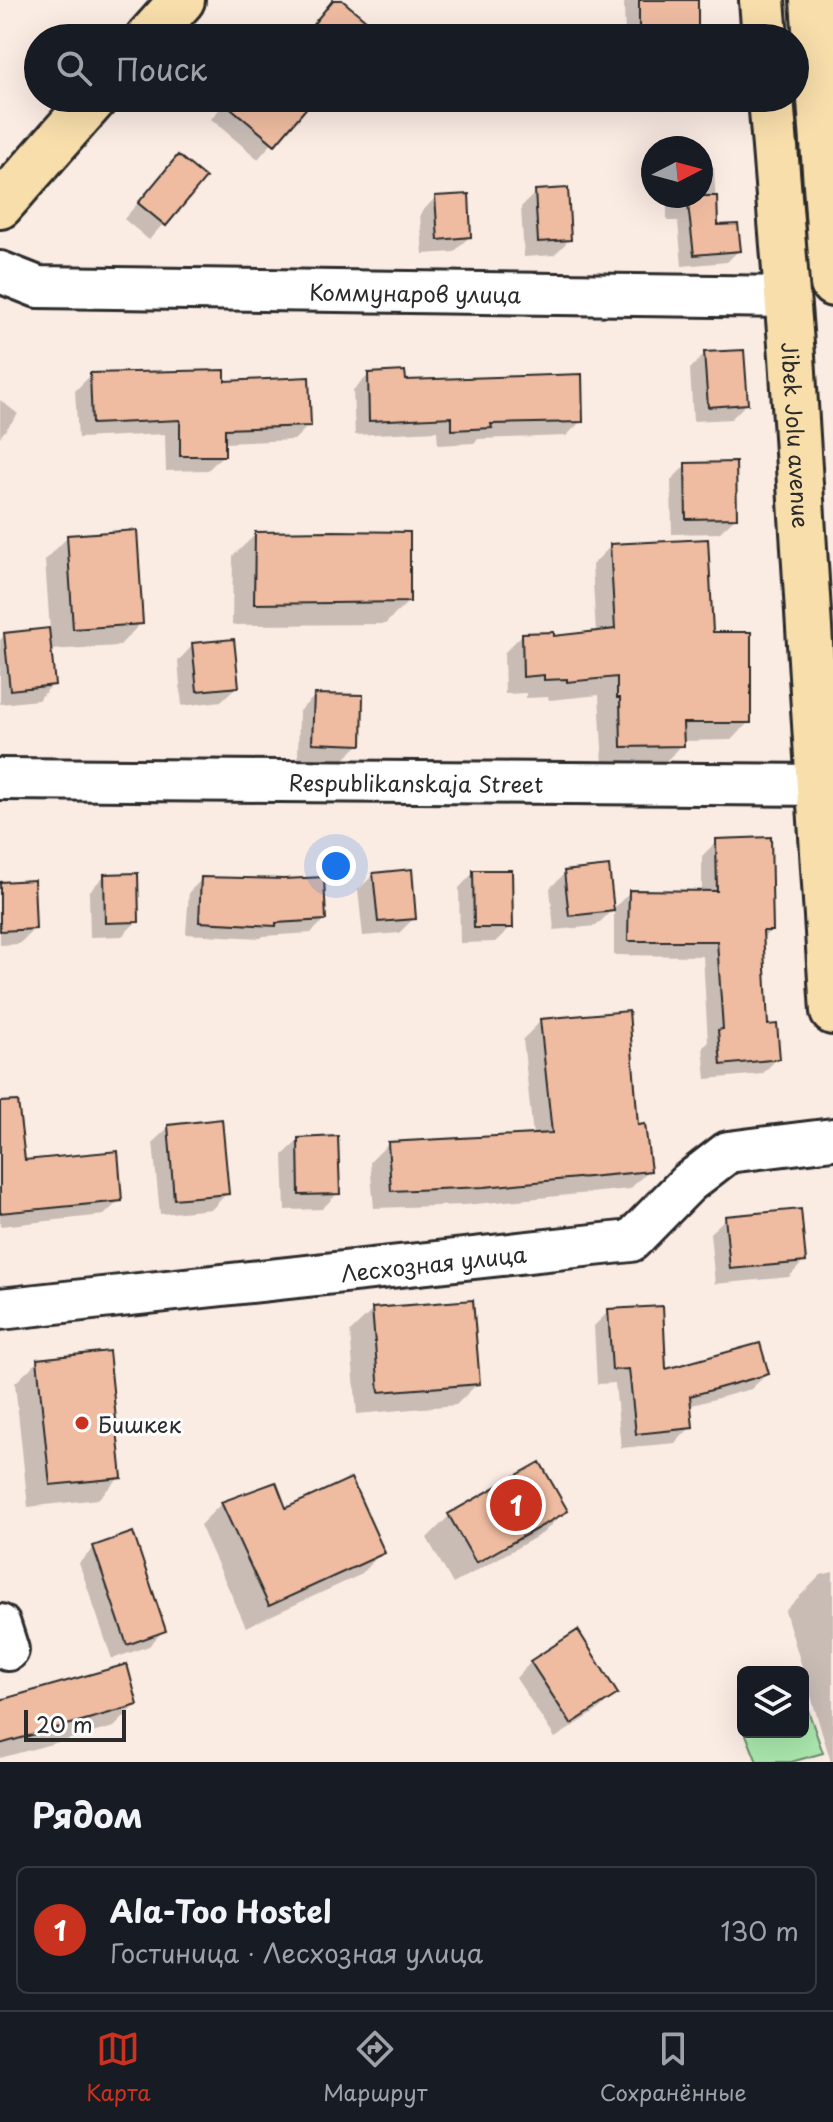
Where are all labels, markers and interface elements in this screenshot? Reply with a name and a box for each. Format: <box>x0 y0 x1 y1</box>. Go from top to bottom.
search box <box>24 24 809 112</box>
icon: search <box>52 46 96 90</box>
text: Поиск <box>116 46 207 91</box>
north arrow <box>641 136 713 208</box>
street label: Коммунаров улица <box>309 274 521 310</box>
street label: Jibek Jolu avenue <box>774 341 819 529</box>
street label: Respublikanskaja Street <box>289 765 543 799</box>
your location <box>316 846 356 886</box>
street label: Лесхозная улица <box>339 1236 528 1289</box>
place label: Бишкек <box>98 1407 181 1440</box>
marker: Бишкек <box>73 1414 91 1432</box>
pin: 1 <box>490 1475 542 1535</box>
map controls <box>737 1666 809 1738</box>
button: layers <box>737 1666 809 1738</box>
scale bar <box>24 1706 126 1742</box>
text: 20 m <box>36 1707 93 1740</box>
text: Рядом <box>32 1788 143 1840</box>
text: Ala-Too Hostel <box>110 1888 331 1933</box>
text: 1 <box>54 1911 66 1950</box>
text: 130 m <box>720 1911 799 1950</box>
text: Гостиница · Лесхозная улица <box>110 1933 483 1972</box>
tab: Карта <box>86 2027 151 2108</box>
tab: Маршрут <box>323 2027 427 2108</box>
tab: Сохранённые <box>600 2027 747 2108</box>

